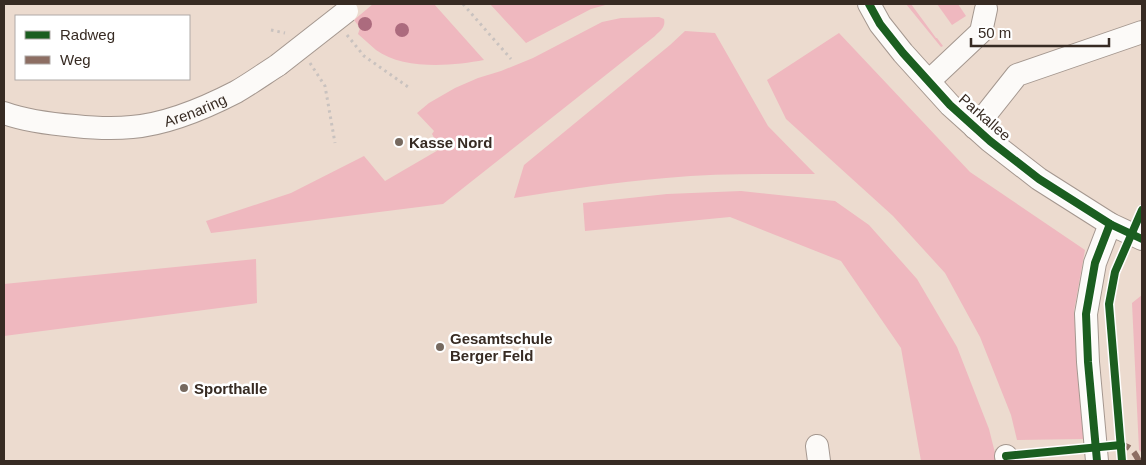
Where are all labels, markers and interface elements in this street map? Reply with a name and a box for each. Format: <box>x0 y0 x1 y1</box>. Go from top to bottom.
legend <box>15 15 190 80</box>
scale bar <box>971 15 1108 47</box>
text: 50 m <box>978 24 1011 41</box>
text: Radweg <box>60 26 115 43</box>
text: Weg <box>60 51 91 68</box>
street label: Arenaring <box>162 90 229 129</box>
street label: Parkallee <box>956 90 1014 144</box>
place label: Kasse Nord <box>409 134 492 151</box>
marker: Kasse Nord <box>393 136 405 148</box>
place label: Gesamtschule Berger Feld <box>450 330 553 364</box>
marker: Gesamtschule Berger Feld <box>434 341 446 353</box>
place label: Sporthalle <box>194 380 267 397</box>
marker: Sporthalle <box>178 382 190 394</box>

